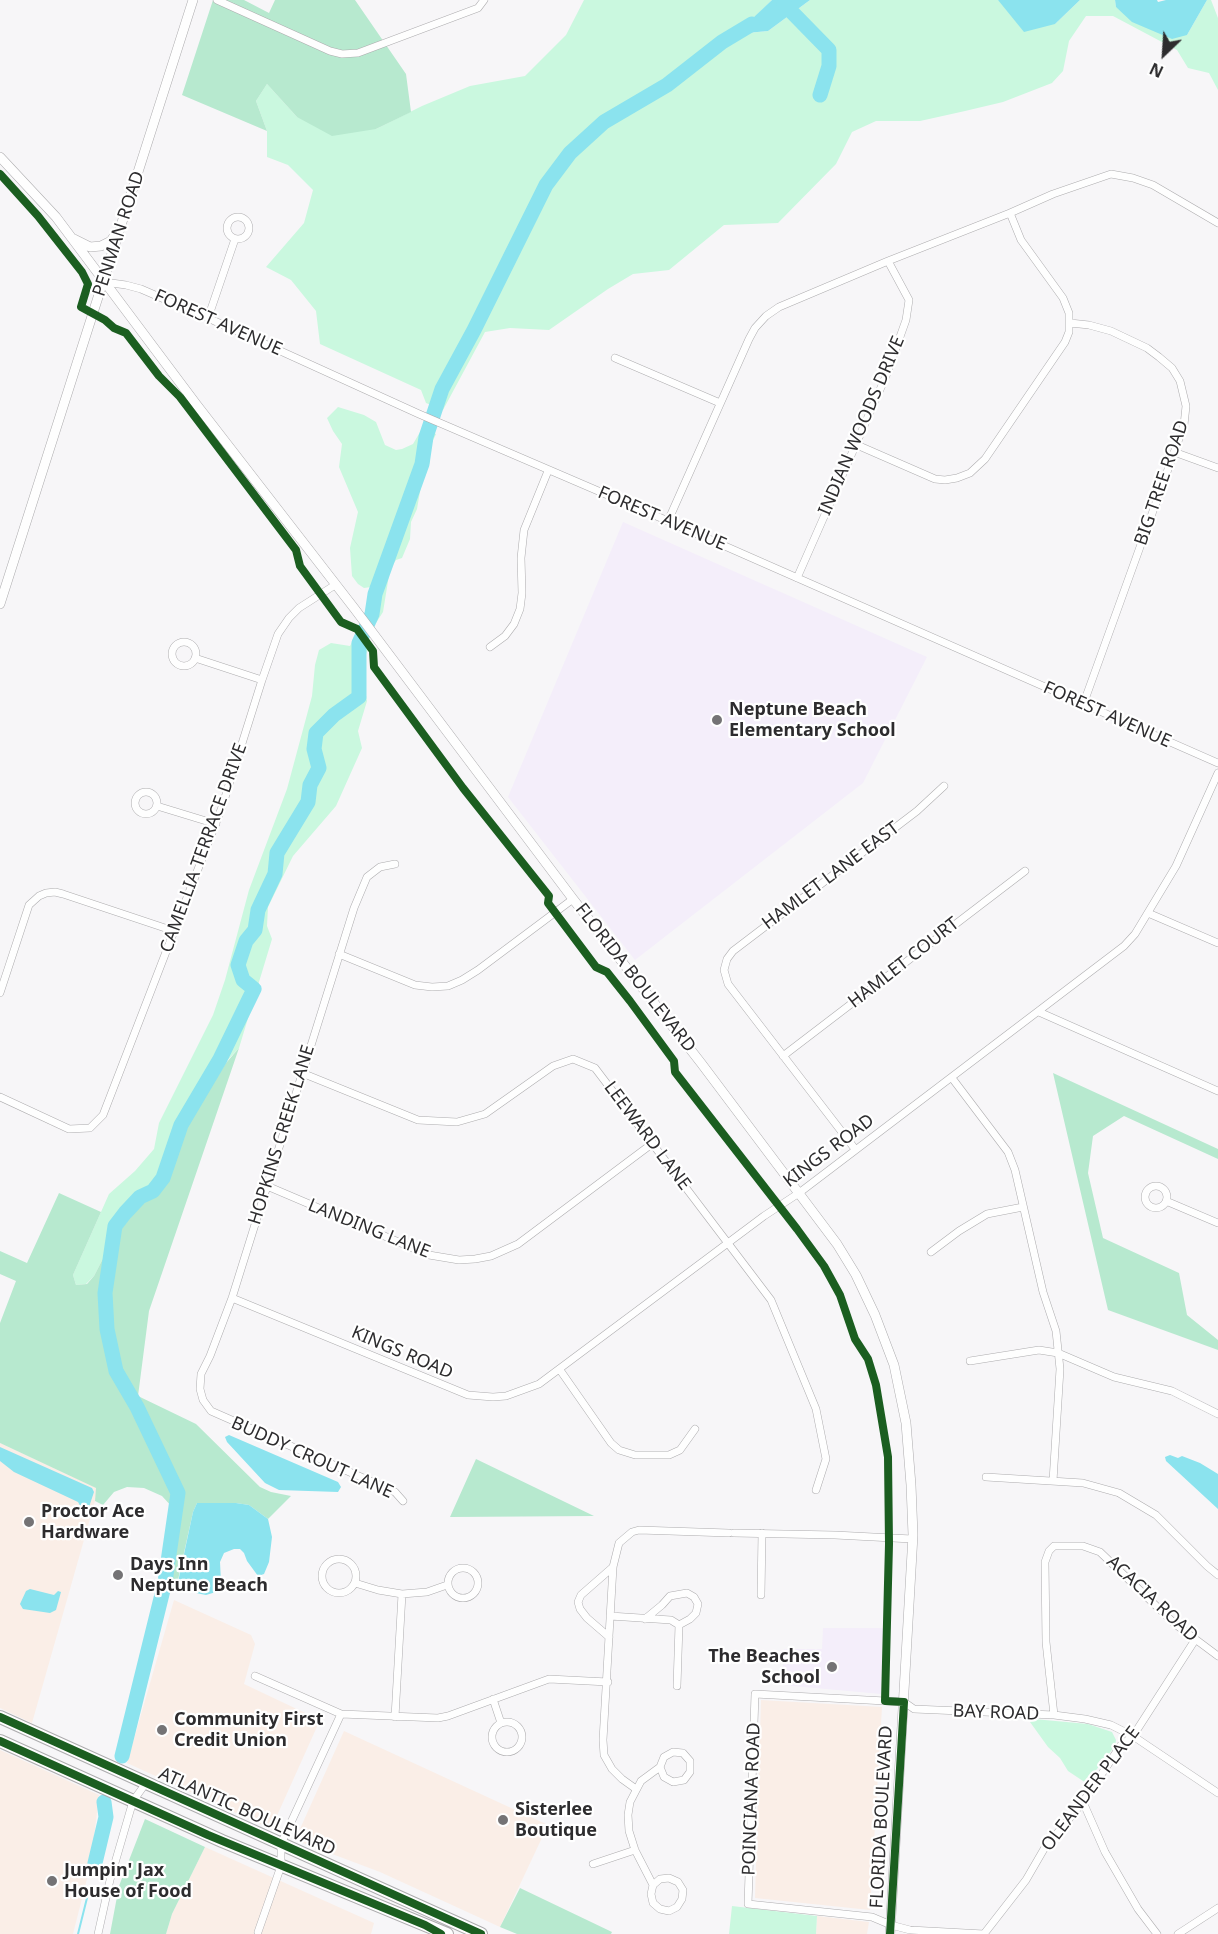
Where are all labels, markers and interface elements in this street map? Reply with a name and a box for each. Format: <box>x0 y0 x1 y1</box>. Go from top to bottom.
north arrow <box>1134 24 1194 84</box>
text: N <box>1146 58 1167 83</box>
street label: PENMAN ROAD <box>89 169 149 299</box>
street label: FOREST AVENUE <box>151 285 285 361</box>
street label: INDIAN WOODS DRIVE <box>814 333 910 519</box>
street label: BIG TREE ROAD <box>1130 418 1194 548</box>
street label: FOREST AVENUE <box>594 482 730 556</box>
street label: FOREST AVENUE <box>1040 677 1174 753</box>
place label: Neptune Beach Elementary School <box>729 699 896 742</box>
marker: Neptune Beach Elementary School <box>710 713 724 727</box>
street label: CAMELLIA TERRACE DRIVE <box>156 740 252 956</box>
street label: HAMLET LANE EAST <box>758 817 904 935</box>
street label: FLORIDA BOULEVARD <box>570 899 700 1057</box>
street label: HAMLET COURT <box>844 913 964 1013</box>
street label: HOPKINS CREEK LANE <box>244 1043 320 1227</box>
street label: LEEWARD LANE <box>599 1077 695 1195</box>
street label: KINGS ROAD <box>779 1110 879 1192</box>
street label: LANDING LANE <box>305 1195 433 1263</box>
street label: KINGS ROAD <box>348 1322 456 1384</box>
street label: BUDDY CROUT LANE <box>228 1413 396 1503</box>
place label: Proctor Ace Hardware <box>41 1501 145 1544</box>
marker: Proctor Ace Hardware <box>22 1515 36 1529</box>
street label: ACACIA ROAD <box>1102 1551 1202 1647</box>
place label: Days Inn Neptune Beach <box>130 1554 268 1596</box>
marker: Days Inn Neptune Beach <box>111 1568 125 1582</box>
place label: The Beaches School <box>708 1646 820 1688</box>
marker: The Beaches School <box>825 1660 839 1674</box>
street label: BAY ROAD <box>952 1701 1040 1725</box>
place label: Community First Credit Union <box>174 1709 324 1752</box>
street label: POINCIANA ROAD <box>739 1722 765 1876</box>
street label: OLEANDER PLACE <box>1037 1722 1145 1856</box>
marker: Community First Credit Union <box>155 1723 169 1737</box>
street label: FLORIDA BOULEVARD <box>866 1725 898 1909</box>
street label: ATLANTIC BOULEVARD <box>155 1763 339 1861</box>
place label: Sisterlee Boutique <box>515 1799 597 1842</box>
marker: Sisterlee Boutique <box>496 1813 510 1827</box>
place label: Jumpin' Jax House of Food <box>64 1860 192 1902</box>
marker: Jumpin' Jax House of Food <box>45 1874 59 1888</box>

